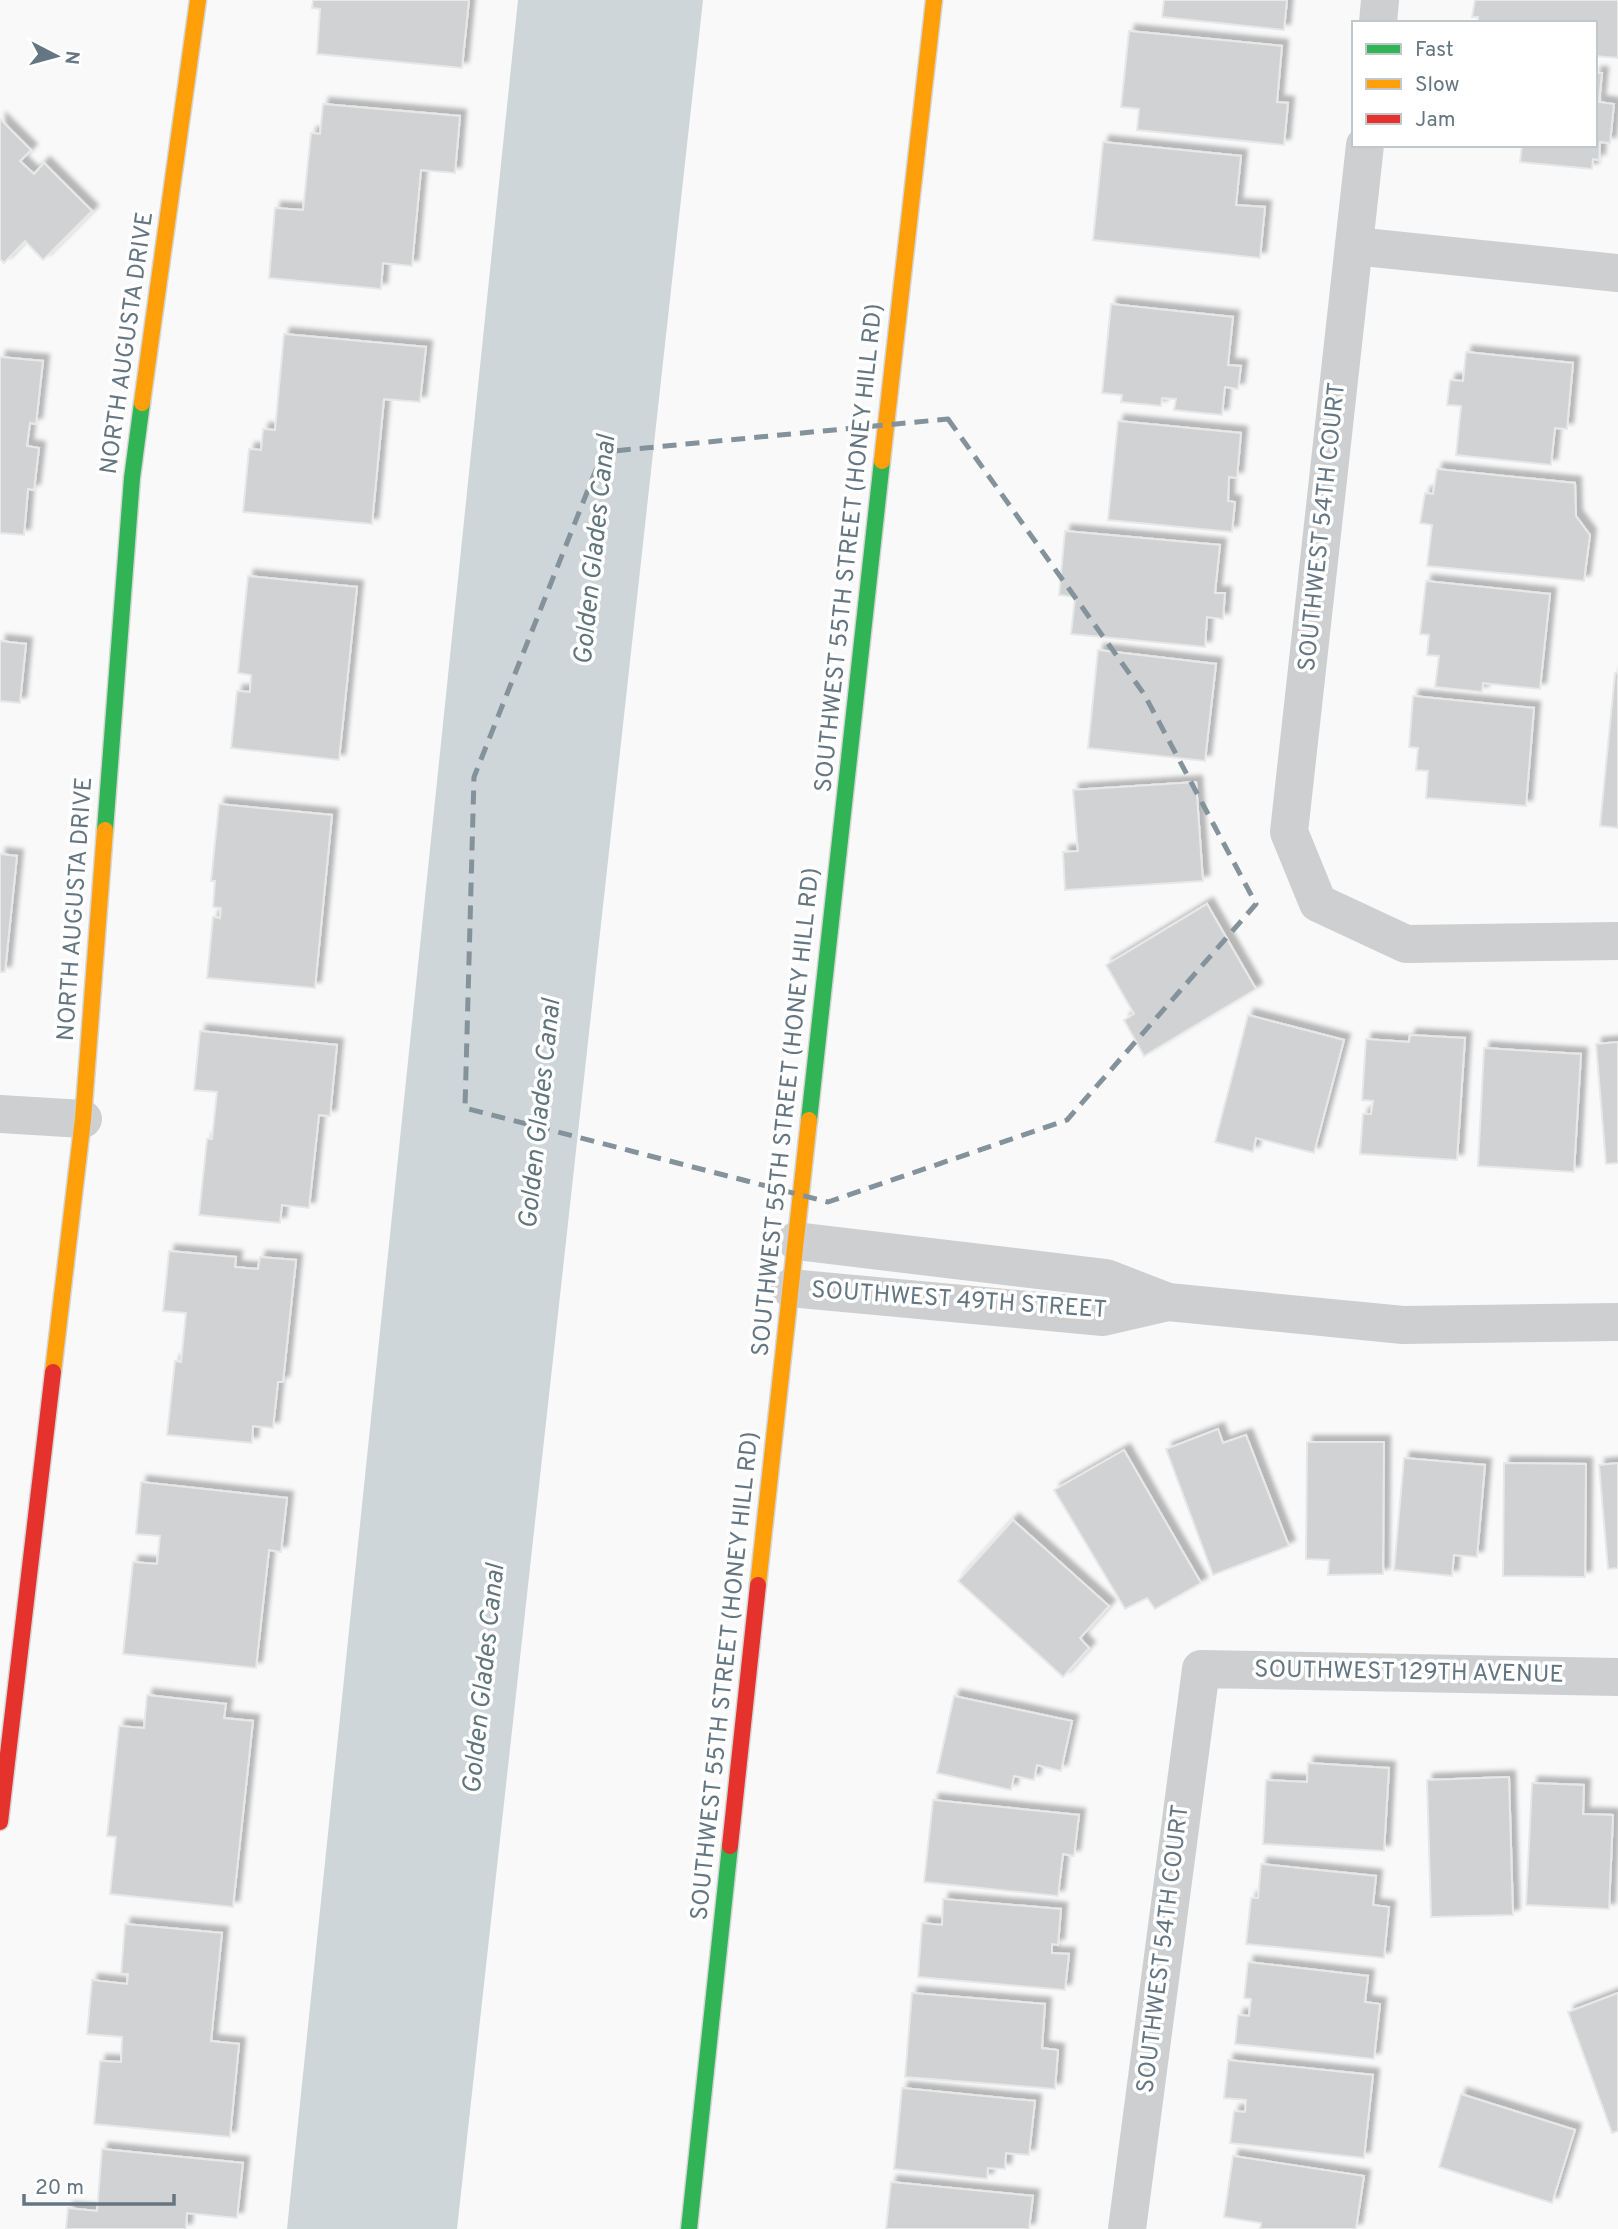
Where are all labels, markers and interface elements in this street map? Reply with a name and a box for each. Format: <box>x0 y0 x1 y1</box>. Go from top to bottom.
north arrow <box>21 21 91 91</box>
legend <box>1352 21 1597 147</box>
text: Fast <box>1415 37 1454 64</box>
text: N <box>58 50 84 66</box>
text: Slow <box>1415 72 1460 99</box>
text: Jam <box>1415 107 1456 134</box>
street label: NORTH AUGUSTA DRIVE <box>95 210 161 476</box>
street label: SOUTHWEST 55TH STREET (HONEY HILL RD) <box>809 302 891 794</box>
street label: SOUTHWEST 54TH COURT <box>1293 381 1353 673</box>
water label: Golden Glades Canal <box>568 432 625 667</box>
street label: NORTH AUGUSTA DRIVE <box>52 776 100 1042</box>
street label: SOUTHWEST 55TH STREET (HONEY HILL RD) <box>746 866 828 1358</box>
water label: Golden Glades Canal <box>513 996 570 1231</box>
street label: SOUTHWEST 49TH STREET <box>810 1276 1108 1326</box>
street label: SOUTHWEST 55TH STREET (HONEY HILL RD) <box>685 1430 767 1922</box>
water label: Golden Glades Canal <box>457 1561 514 1796</box>
street label: SOUTHWEST 129TH AVENUE <box>1254 1655 1564 1691</box>
street label: SOUTHWEST 54TH COURT <box>1131 1803 1197 2095</box>
scale bar <box>24 2162 175 2206</box>
text: 20 m <box>35 2175 84 2202</box>

